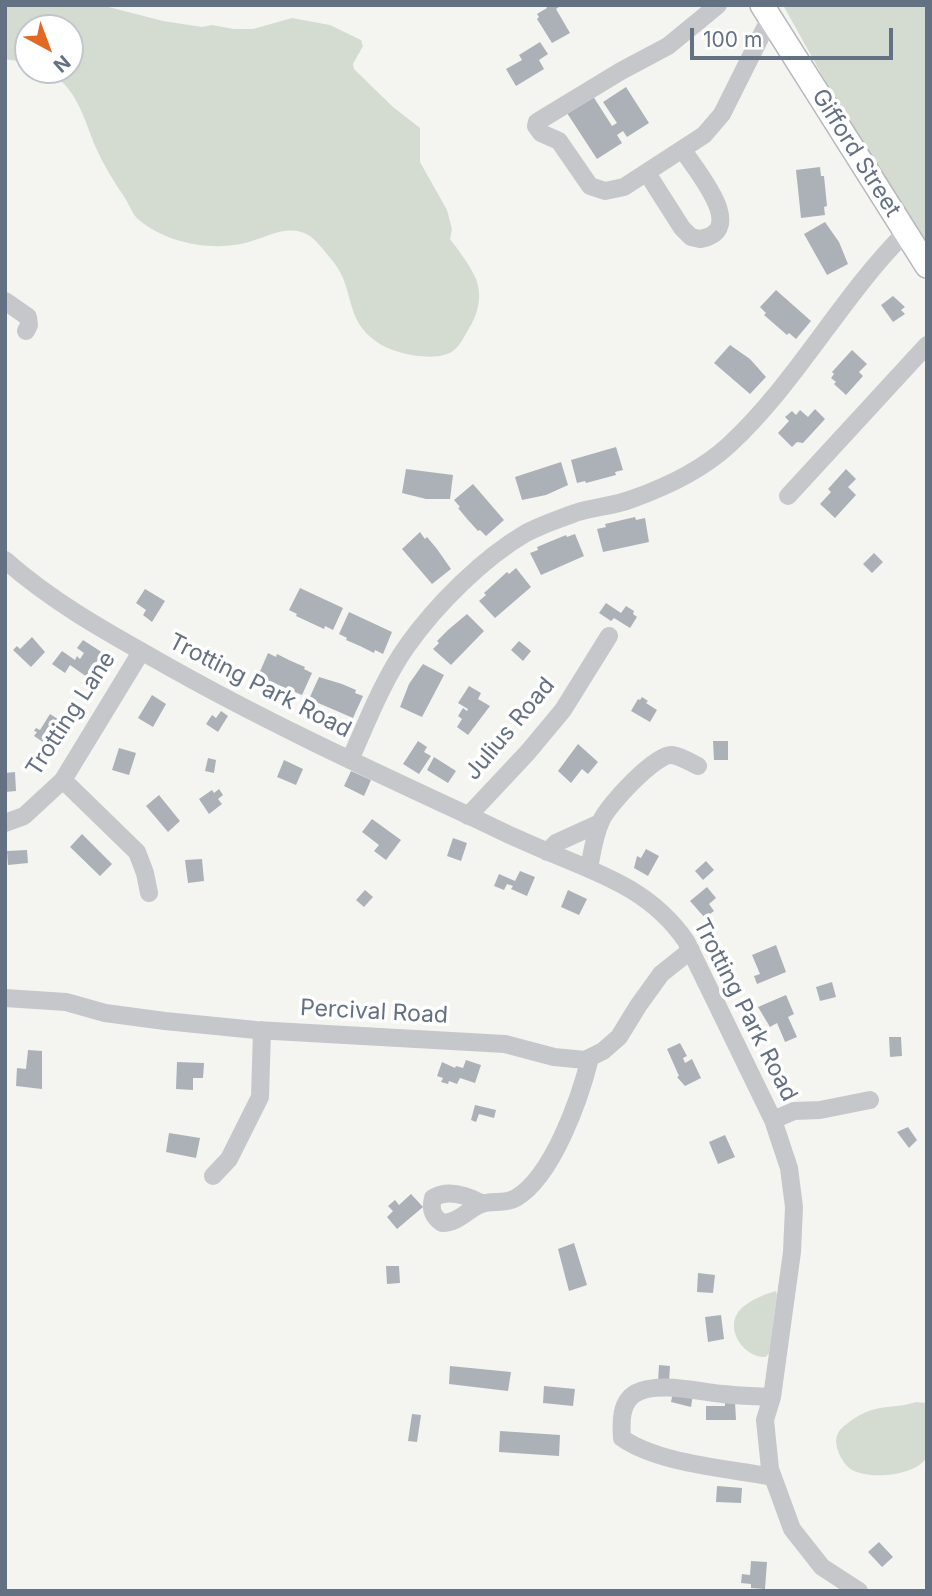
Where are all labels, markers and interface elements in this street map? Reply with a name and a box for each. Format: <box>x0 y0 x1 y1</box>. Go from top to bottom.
north arrow <box>14 14 84 84</box>
scale bar <box>694 14 897 58</box>
text: 100 m <box>703 27 762 52</box>
text: N <box>49 50 75 77</box>
street label: Gifford Street <box>806 84 906 222</box>
street label: Trotting Park Road <box>164 628 356 744</box>
street label: Trotting Lane <box>21 647 121 781</box>
street label: Julius Road <box>459 672 561 786</box>
street label: Trotting Park Road <box>687 914 803 1106</box>
street label: Percival Road <box>299 994 449 1030</box>

